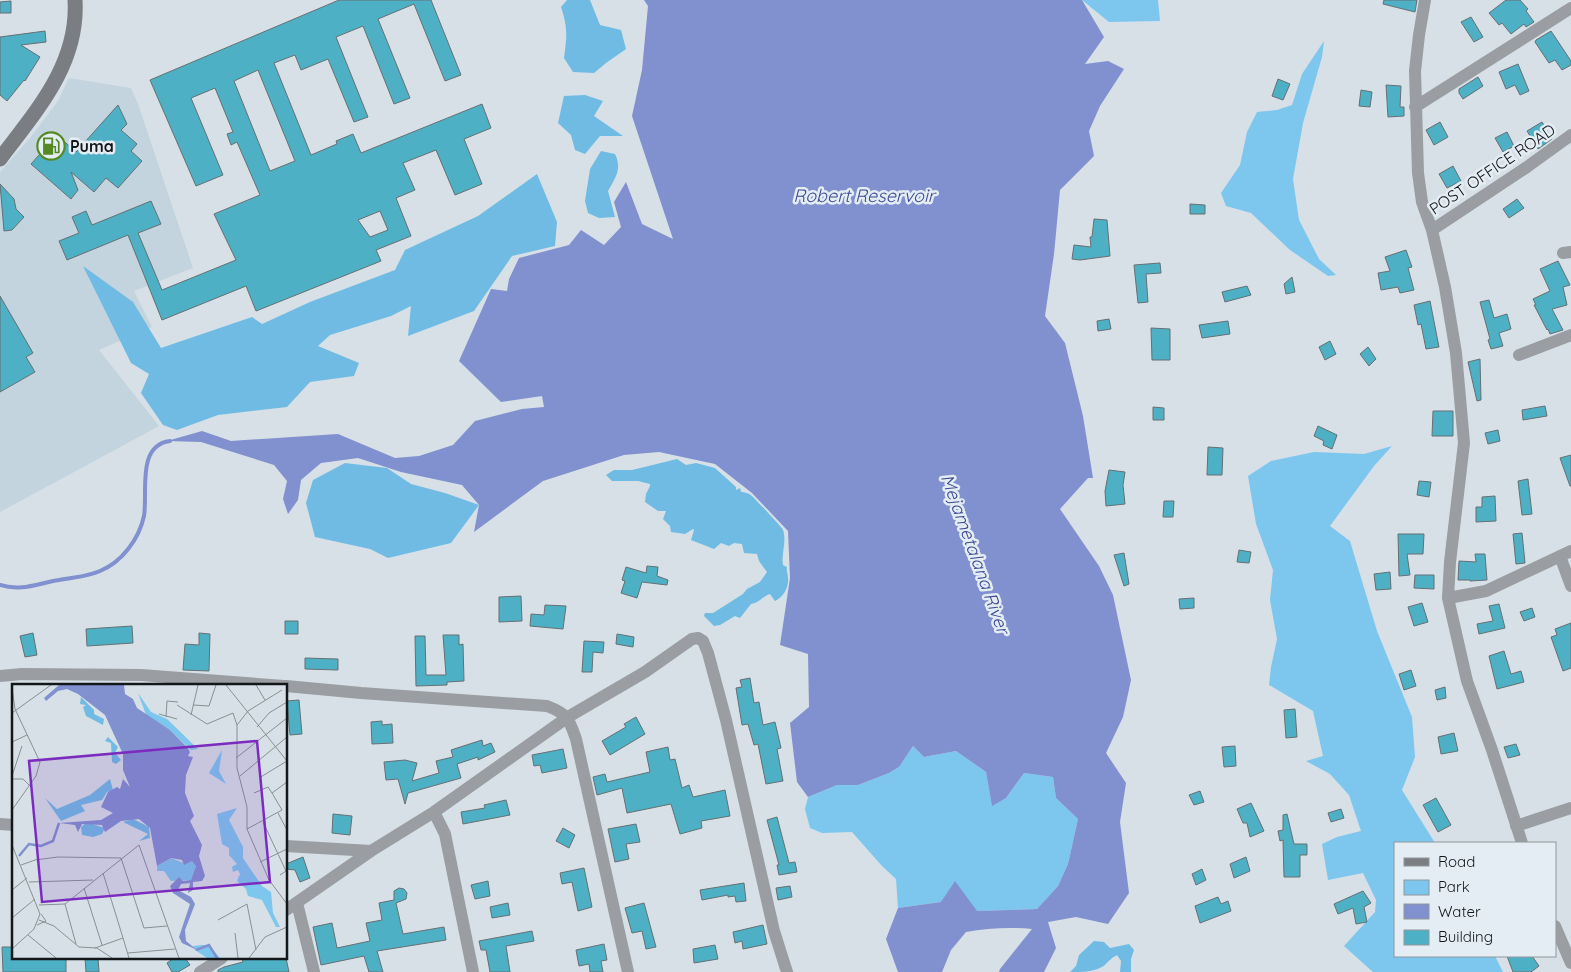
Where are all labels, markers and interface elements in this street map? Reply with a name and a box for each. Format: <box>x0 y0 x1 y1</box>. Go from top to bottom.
street label: POST OFFICE ROAD <box>1425 119 1559 219</box>
fuel station icon: Puma <box>36 131 66 161</box>
place label: Puma <box>70 136 114 156</box>
water label: Robert Reservoir <box>793 184 937 207</box>
water label: Mejametalana River <box>936 471 1016 639</box>
inset map <box>12 684 288 960</box>
legend <box>1394 842 1556 957</box>
text: Road <box>1438 852 1475 871</box>
text: Park <box>1438 877 1470 896</box>
text: Water <box>1438 902 1481 921</box>
text: Building <box>1438 927 1493 946</box>

